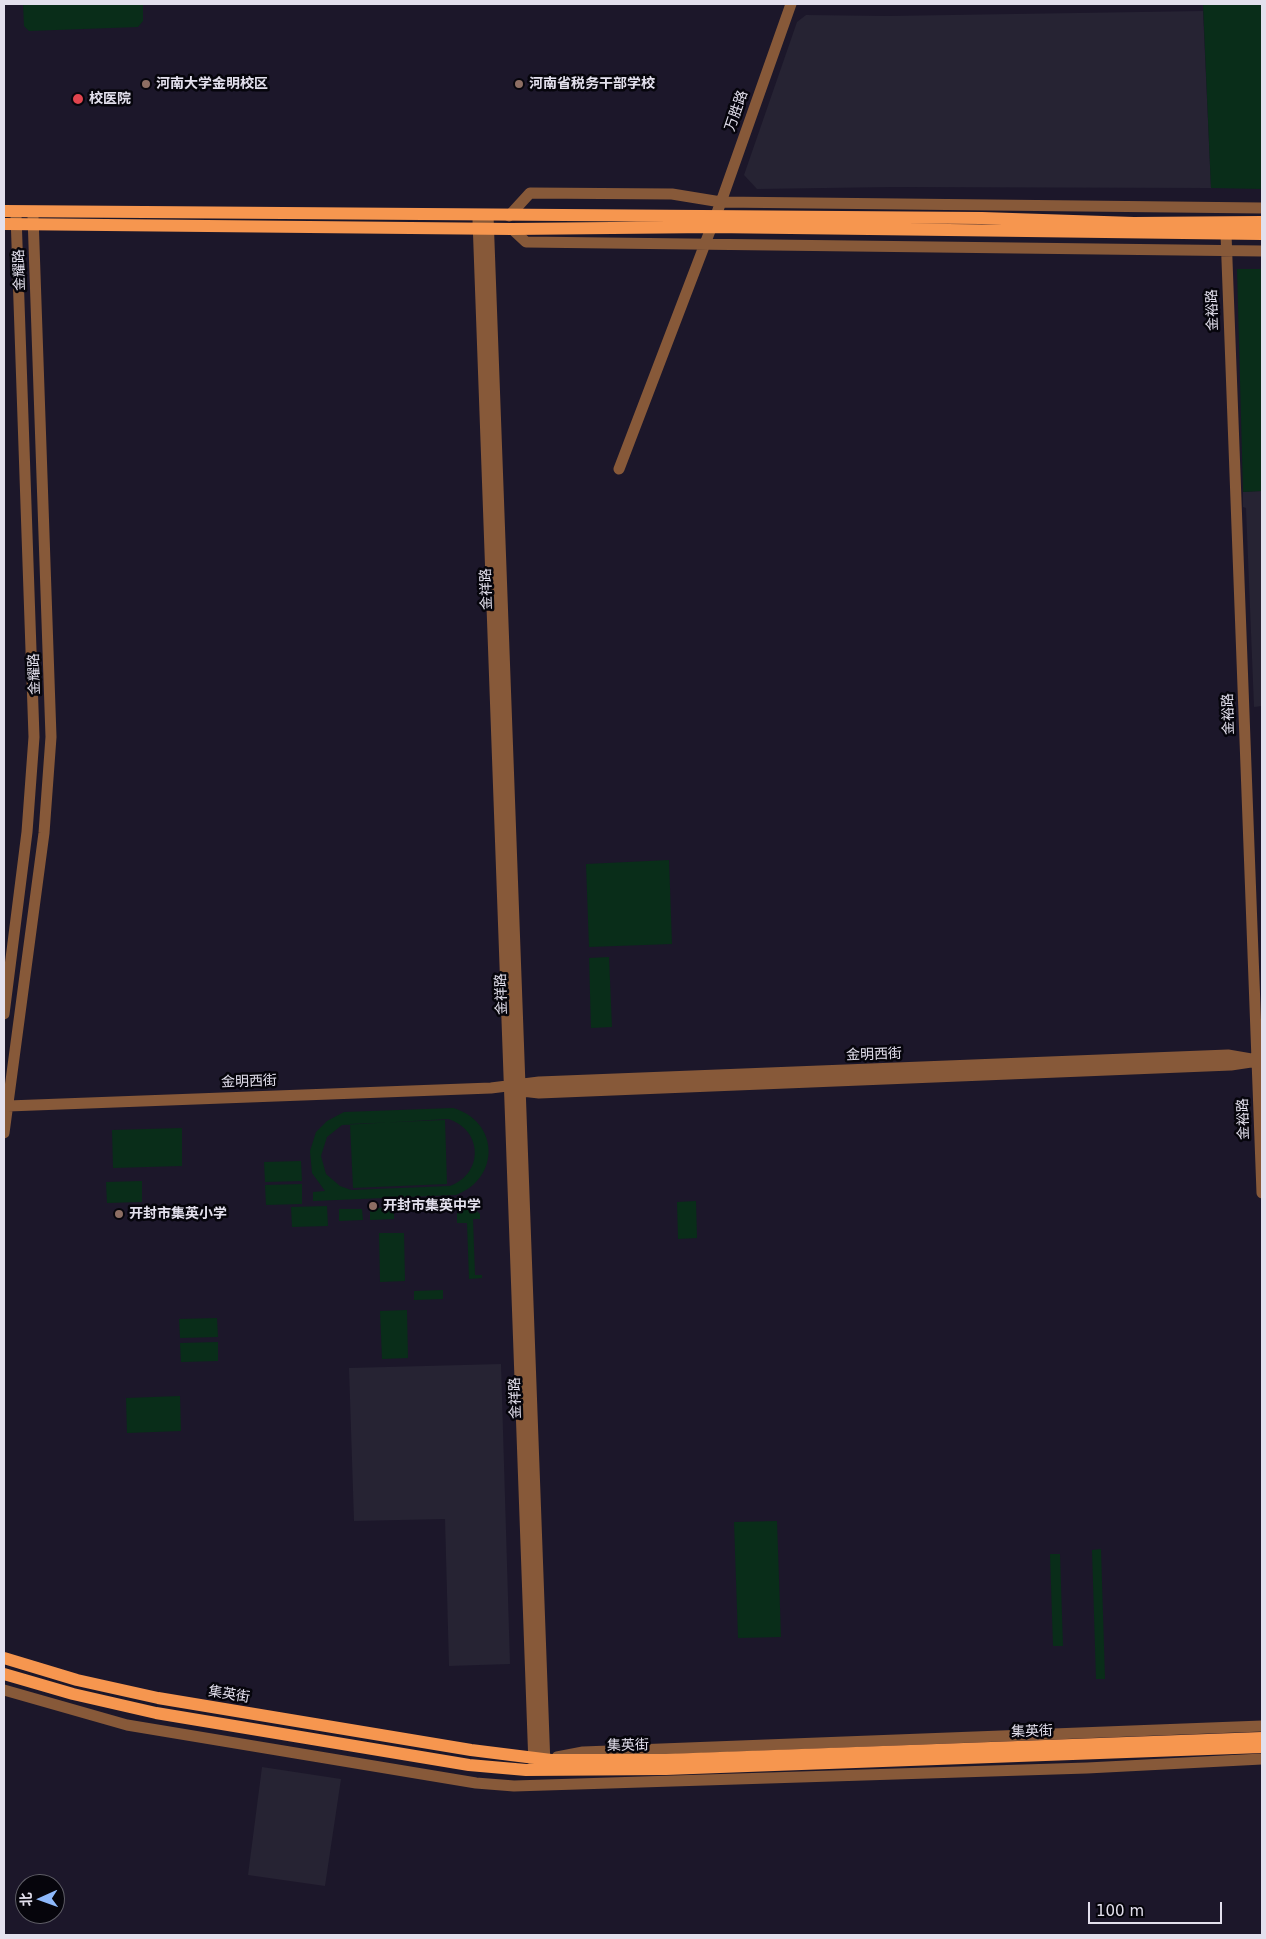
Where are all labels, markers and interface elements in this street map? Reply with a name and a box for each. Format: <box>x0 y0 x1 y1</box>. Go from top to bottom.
place label: 河南大学金明校区 <box>156 76 268 92</box>
place label: 河南省税务干部学校 <box>529 76 655 92</box>
marker: 河南大学金明校区 <box>140 78 152 90</box>
marker: 河南省税务干部学校 <box>513 78 525 90</box>
street label: 万胜路 <box>722 88 752 134</box>
place label: 校医院 <box>89 91 131 107</box>
marker: 校医院 <box>71 92 85 106</box>
street label: 金耀路 <box>11 249 29 291</box>
street label: 金裕路 <box>1204 289 1222 331</box>
street label: 金祥路 <box>478 568 496 610</box>
street label: 金耀路 <box>26 653 44 695</box>
street label: 金裕路 <box>1220 693 1238 735</box>
street label: 金祥路 <box>493 973 511 1015</box>
street label: 金明西街 <box>846 1046 902 1064</box>
street label: 金明西街 <box>221 1073 277 1091</box>
street label: 金裕路 <box>1235 1098 1253 1140</box>
place label: 开封市集英中学 <box>383 1198 481 1214</box>
marker: 开封市集英中学 <box>367 1200 379 1212</box>
place label: 开封市集英小学 <box>129 1206 227 1222</box>
marker: 开封市集英小学 <box>113 1208 125 1220</box>
street label: 金祥路 <box>507 1377 525 1419</box>
street label: 集英街 <box>207 1683 251 1707</box>
street label: 集英街 <box>1011 1723 1053 1741</box>
street label: 集英街 <box>607 1737 649 1755</box>
north arrow <box>15 1874 65 1924</box>
text: 北 <box>18 1892 34 1907</box>
scale bar <box>1091 1892 1225 1924</box>
text: 100 m <box>1096 1902 1144 1920</box>

